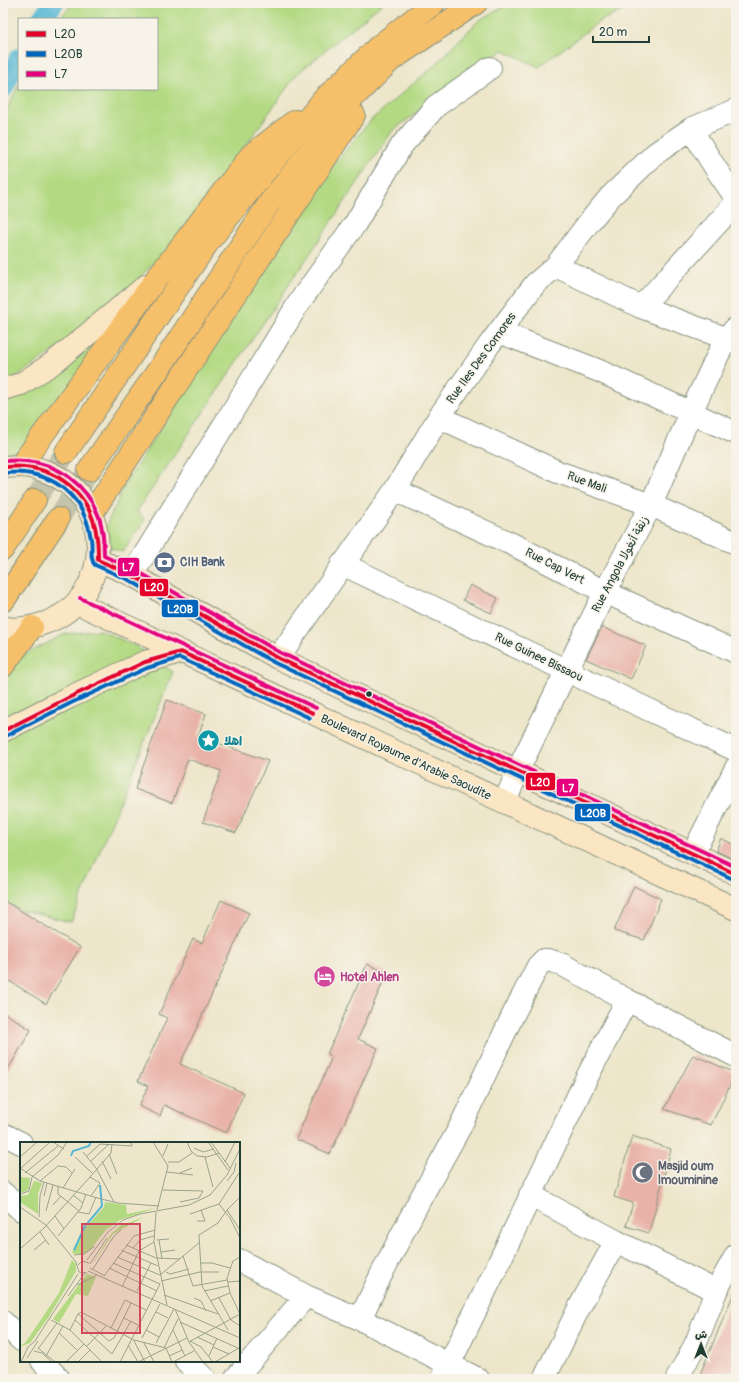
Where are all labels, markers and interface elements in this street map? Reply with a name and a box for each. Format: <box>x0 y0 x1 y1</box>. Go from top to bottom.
legend <box>18 18 158 90</box>
scale bar <box>593 18 649 44</box>
text: 20 m <box>599 25 628 40</box>
text: L20 <box>54 27 76 42</box>
text: L20B <box>54 47 83 62</box>
text: L7 <box>54 67 68 82</box>
street label: Rue Iles Des Comores <box>443 309 520 407</box>
street label: Rue Mali <box>565 468 609 496</box>
street label: Rue Angola زنقة أنغولا <box>589 513 652 615</box>
street label: Rue Cap Vert <box>522 545 587 588</box>
bank icon: CIH Bank <box>152 549 178 575</box>
place label: CIH Bank <box>180 555 226 570</box>
line badge: L7 <box>117 557 140 577</box>
text: L7 <box>122 561 134 574</box>
line badge: L20 <box>139 578 169 597</box>
text: L20 <box>144 581 164 594</box>
line badge: L20B <box>161 599 199 618</box>
text: L20B <box>167 603 193 616</box>
street label: Rue Guinee Bissaou <box>492 630 585 685</box>
unlabelled marker <box>364 689 374 699</box>
street label: Boulevard Royaume d'Arabie Saoudite <box>318 711 494 804</box>
place icon: اهلا <box>195 728 221 754</box>
place label: اهلا <box>224 734 242 749</box>
line badge: L20 <box>525 772 556 791</box>
text: L20 <box>530 776 550 789</box>
line badge: L7 <box>556 778 579 797</box>
text: L7 <box>562 782 574 795</box>
line badge: L20B <box>574 803 611 822</box>
text: L20B <box>580 807 606 820</box>
hotel icon: Hotel Ahlen <box>312 964 338 990</box>
place label: Hotel Ahlen <box>340 970 399 985</box>
inset map <box>20 1142 240 1362</box>
place label: Masjid oum lmouminine <box>658 1159 719 1188</box>
mosque icon: Masjid oum lmouminine <box>630 1160 656 1186</box>
north arrow <box>681 1324 721 1364</box>
text: ش <box>695 1328 707 1341</box>

